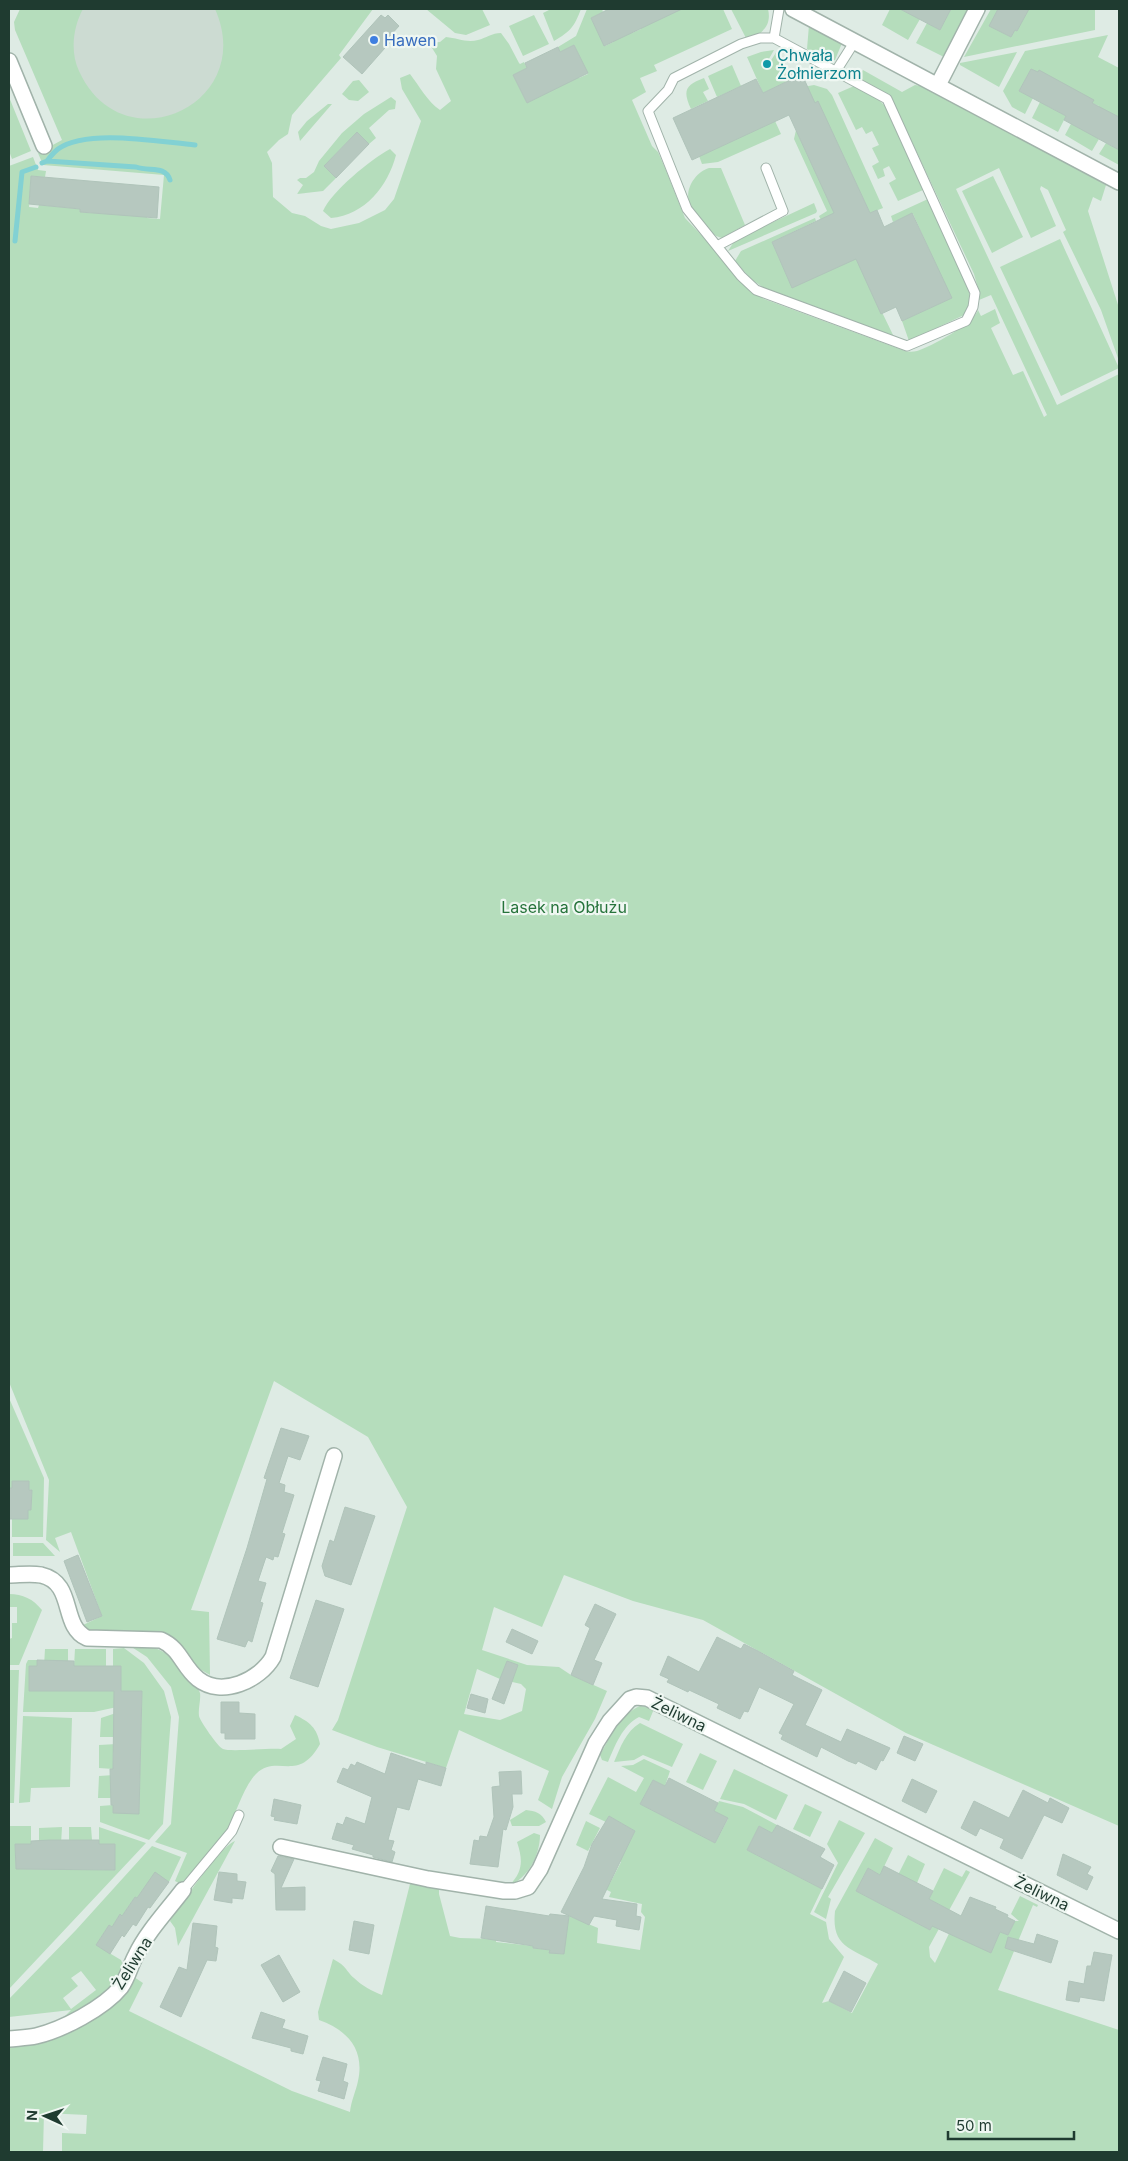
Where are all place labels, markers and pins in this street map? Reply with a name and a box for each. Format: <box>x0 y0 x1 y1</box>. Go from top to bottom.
place label: Hawen <box>384 30 436 50</box>
marker: Hawen <box>368 34 380 46</box>
place label: Chwała Żołnierzom <box>777 45 861 83</box>
marker: Chwała Żołnierzom <box>761 58 773 70</box>

